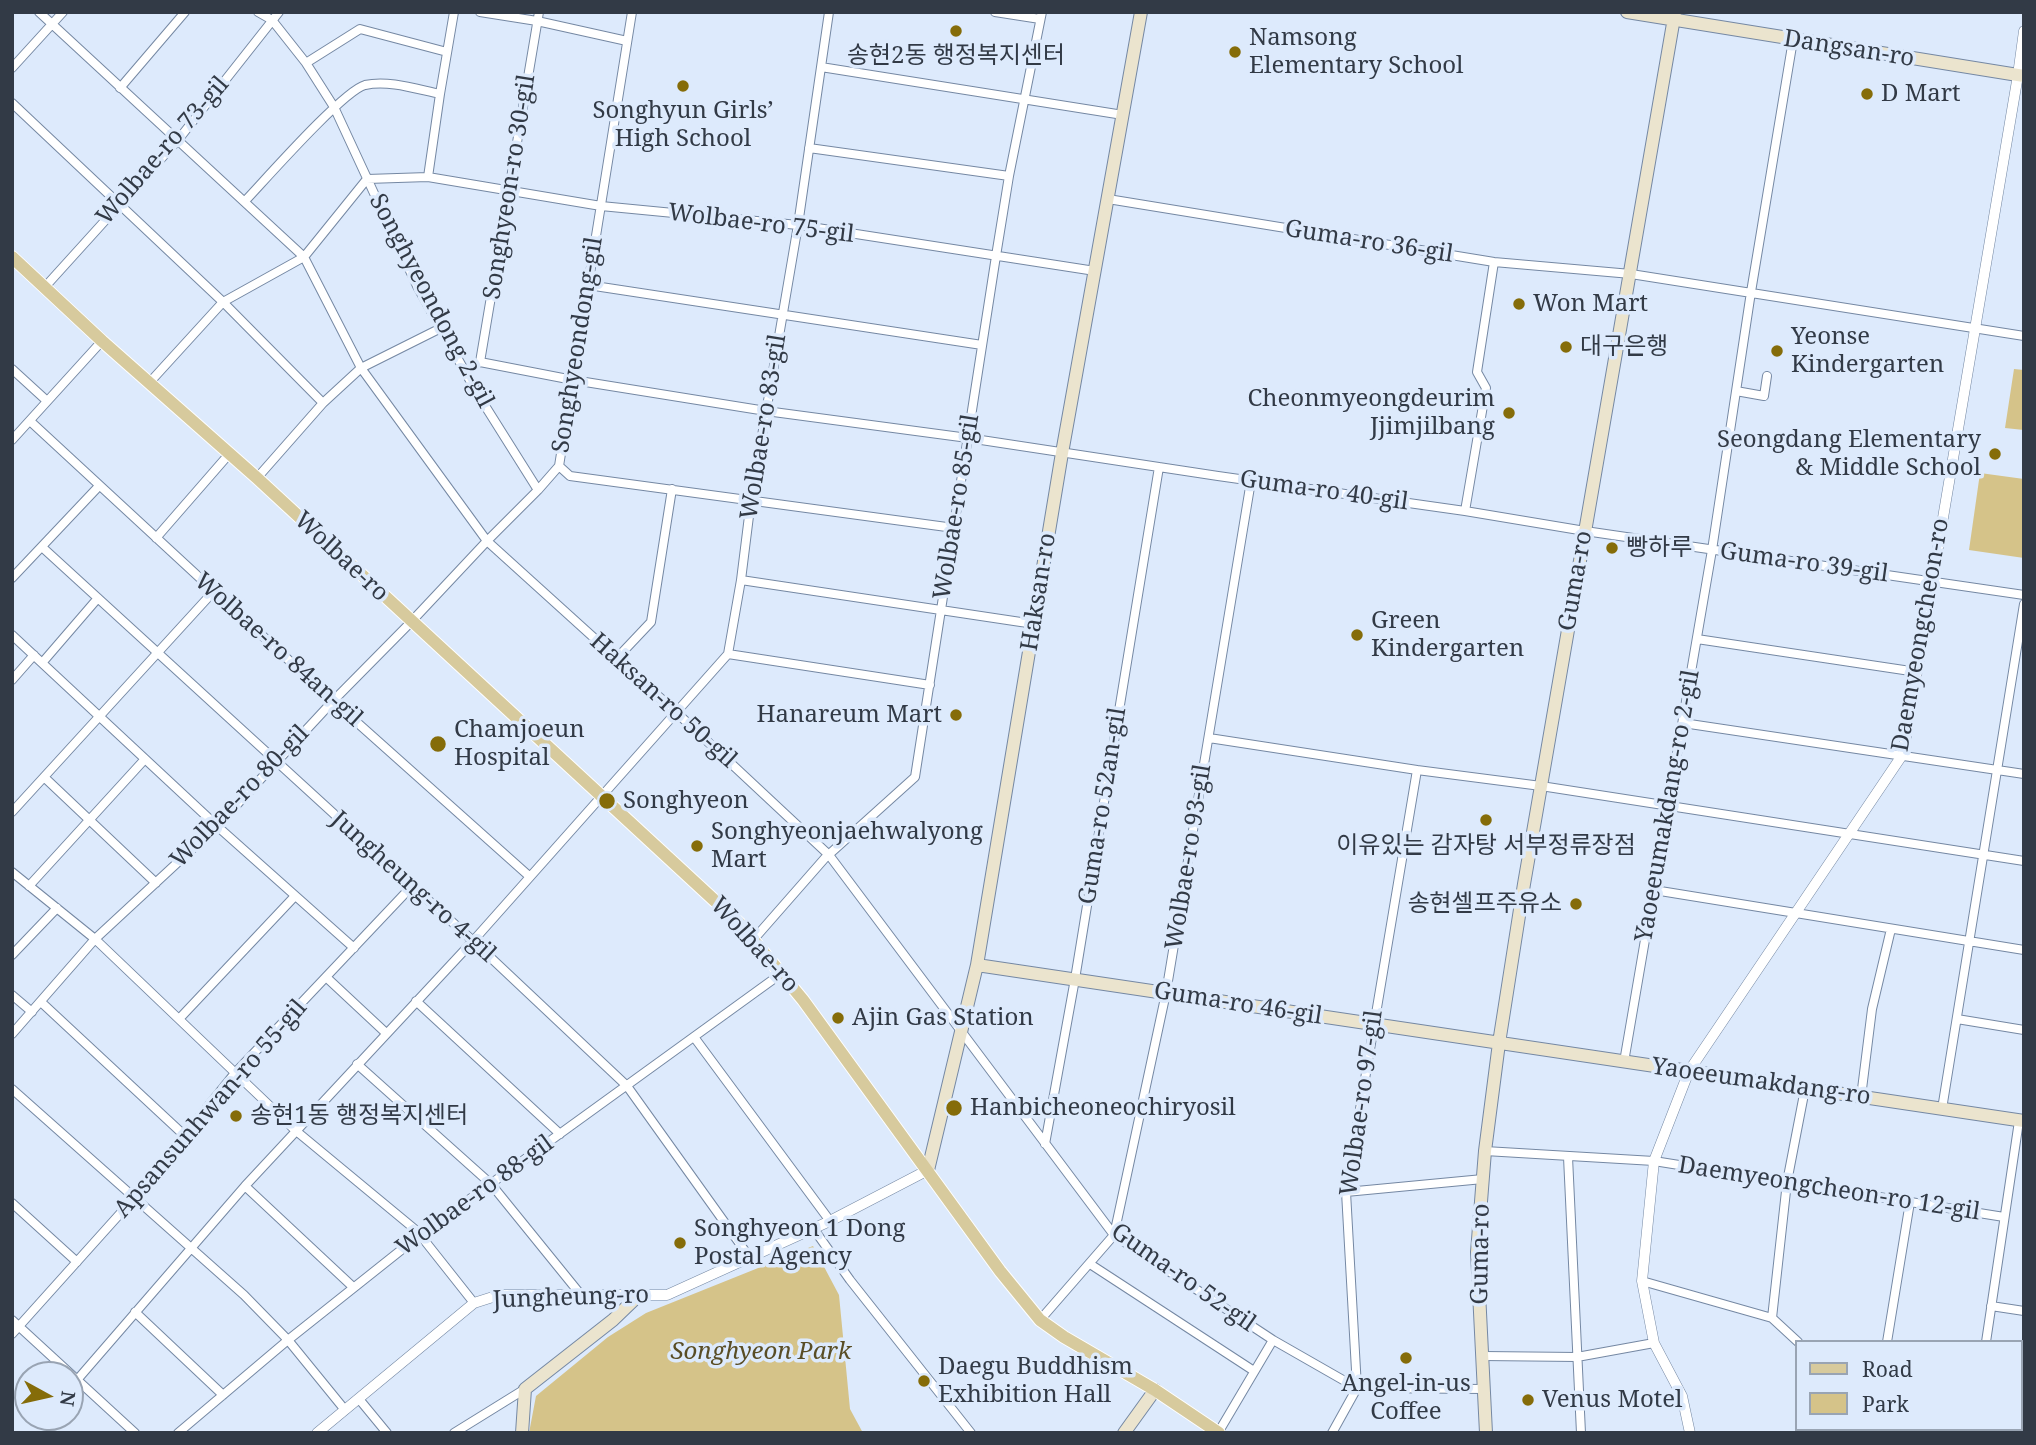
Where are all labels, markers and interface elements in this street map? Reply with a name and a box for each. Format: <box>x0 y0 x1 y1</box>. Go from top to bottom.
marker: 송현2동 행정복지센터 <box>948 23 964 39</box>
place label: Namsong Elementary School <box>1249 24 1464 80</box>
street label: Dangsan-ro <box>1782 24 1916 74</box>
place label: 송현2동 행정복지센터 <box>847 42 1065 70</box>
marker: Namsong Elementary School <box>1227 44 1243 60</box>
street label: Wolbae-ro 73-gil <box>91 71 235 231</box>
street label: Songhyeon-ro 30-gil <box>478 73 542 301</box>
marker: Songhyun Girls’ High School <box>675 78 691 94</box>
place label: D Mart <box>1881 80 1960 108</box>
marker: D Mart <box>1859 86 1875 102</box>
place label: Songhyun Girls’ High School <box>593 97 773 153</box>
street label: Songhyeondong 2-gil <box>362 189 500 413</box>
street label: Wolbae-ro 75-gil <box>666 198 856 250</box>
street label: Guma-ro 36-gil <box>1283 215 1455 269</box>
street label: Songhyeondong-gil <box>547 235 609 455</box>
place label: Won Mart <box>1533 290 1648 318</box>
marker: Won Mart <box>1511 296 1527 312</box>
place label: Yeonse Kindergarten <box>1791 323 1944 379</box>
street label: Wolbae-ro 83-gil <box>735 332 793 522</box>
place label: 대구은행 <box>1580 333 1668 361</box>
marker: 대구은행 <box>1558 339 1574 355</box>
marker: Yeonse Kindergarten <box>1769 343 1785 359</box>
place label: Cheonmyeongdeurim Jjimjilbang <box>1248 385 1495 441</box>
marker: Cheonmyeongdeurim Jjimjilbang <box>1501 405 1517 421</box>
street label: Wolbae-ro 85-gil <box>928 412 986 602</box>
place label: Seongdang Elementary & Middle School <box>1717 426 1981 482</box>
marker: Seongdang Elementary & Middle School <box>1987 446 2003 462</box>
street label: Guma-ro 40-gil <box>1238 465 1410 517</box>
street label: Wolbae-ro <box>288 506 394 608</box>
street label: Daemyeongcheon-ro <box>1886 516 1956 754</box>
street label: Guma-ro <box>1553 529 1599 633</box>
street label: Haksan-ro <box>1015 531 1063 653</box>
place label: 빵하루 <box>1626 534 1692 562</box>
street label: Guma-ro 39-gil <box>1718 537 1890 589</box>
marker: 빵하루 <box>1604 540 1620 556</box>
street label: Wolbae-ro 84an-gil <box>188 567 368 733</box>
place label: Green Kindergarten <box>1371 607 1524 663</box>
marker: Green Kindergarten <box>1349 627 1365 643</box>
street label: Haksan-ro 50-gil <box>584 628 742 774</box>
street label: Yaoeeumakdang-ro 2-gil <box>1630 668 1706 944</box>
place label: Hanareum Mart <box>756 701 942 729</box>
street label: Guma-ro 52an-gil <box>1073 706 1133 906</box>
marker: Hanareum Mart <box>948 707 964 723</box>
place label: Chamjoeun Hospital <box>454 716 585 772</box>
street label: Wolbae-ro 80-gil <box>165 720 315 874</box>
marker: Chamjoeun Hospital <box>428 734 448 754</box>
street label: Wolbae-ro 93-gil <box>1160 762 1218 952</box>
place label: Songhyeon <box>623 787 749 815</box>
marker: Songhyeon <box>597 791 617 811</box>
street label: Jungheung-ro 4-gil <box>325 805 501 969</box>
marker: 이유있는 감자탕 서부정류장점 <box>1478 812 1494 828</box>
place label: Songhyeonjaehwalyong Mart <box>711 818 983 874</box>
place label: 이유있는 감자탕 서부정류장점 <box>1336 832 1636 860</box>
marker: Songhyeonjaehwalyong Mart <box>689 838 705 854</box>
place label: 송현셀프주유소 <box>1407 890 1562 918</box>
street label: Wolbae-ro <box>704 891 804 999</box>
marker: 송현셀프주유소 <box>1568 896 1584 912</box>
street label: Guma-ro 46-gil <box>1152 977 1324 1031</box>
street label: Apsansunhwan-ro 55-gil <box>109 994 313 1224</box>
place label: Ajin Gas Station <box>852 1004 1034 1032</box>
street label: Wolbae-ro 97-gil <box>1335 1008 1389 1198</box>
marker: Ajin Gas Station <box>830 1010 846 1026</box>
street label: Yaoeeumakdang-ro <box>1650 1052 1872 1112</box>
place label: Hanbicheoneochiryosil <box>970 1094 1236 1122</box>
marker: Hanbicheoneochiryosil <box>944 1098 964 1118</box>
place label: 송현1동 행정복지센터 <box>250 1102 468 1130</box>
marker: 송현1동 행정복지센터 <box>228 1108 244 1124</box>
street label: Wolbae-ro 88-gil <box>391 1129 559 1263</box>
street label: Daemyeongcheon-ro 12-gil <box>1676 1151 1982 1227</box>
street label: Guma-ro <box>1466 1203 1496 1305</box>
place label: Songhyeon 1 Dong Postal Agency <box>694 1215 905 1271</box>
street label: Guma-ro 52-gil <box>1105 1218 1261 1338</box>
marker: Songhyeon 1 Dong Postal Agency <box>672 1235 688 1251</box>
street label: Jungheung-ro <box>492 1281 650 1315</box>
park label: Songhyeon Park <box>670 1338 852 1366</box>
legend <box>1794 1340 2022 1431</box>
marker: Angel-in-us Coffee <box>1398 1350 1414 1366</box>
place label: Daegu Buddhism Exhibition Hall <box>938 1353 1133 1409</box>
text: Road <box>1862 1355 1913 1383</box>
north arrow <box>14 1361 84 1431</box>
place label: Angel-in-us Coffee <box>1341 1370 1471 1426</box>
marker: Daegu Buddhism Exhibition Hall <box>916 1373 932 1389</box>
place label: Venus Motel <box>1542 1386 1682 1414</box>
text: N <box>54 1389 82 1408</box>
text: Park <box>1862 1390 1909 1418</box>
marker: Venus Motel <box>1520 1392 1536 1408</box>

